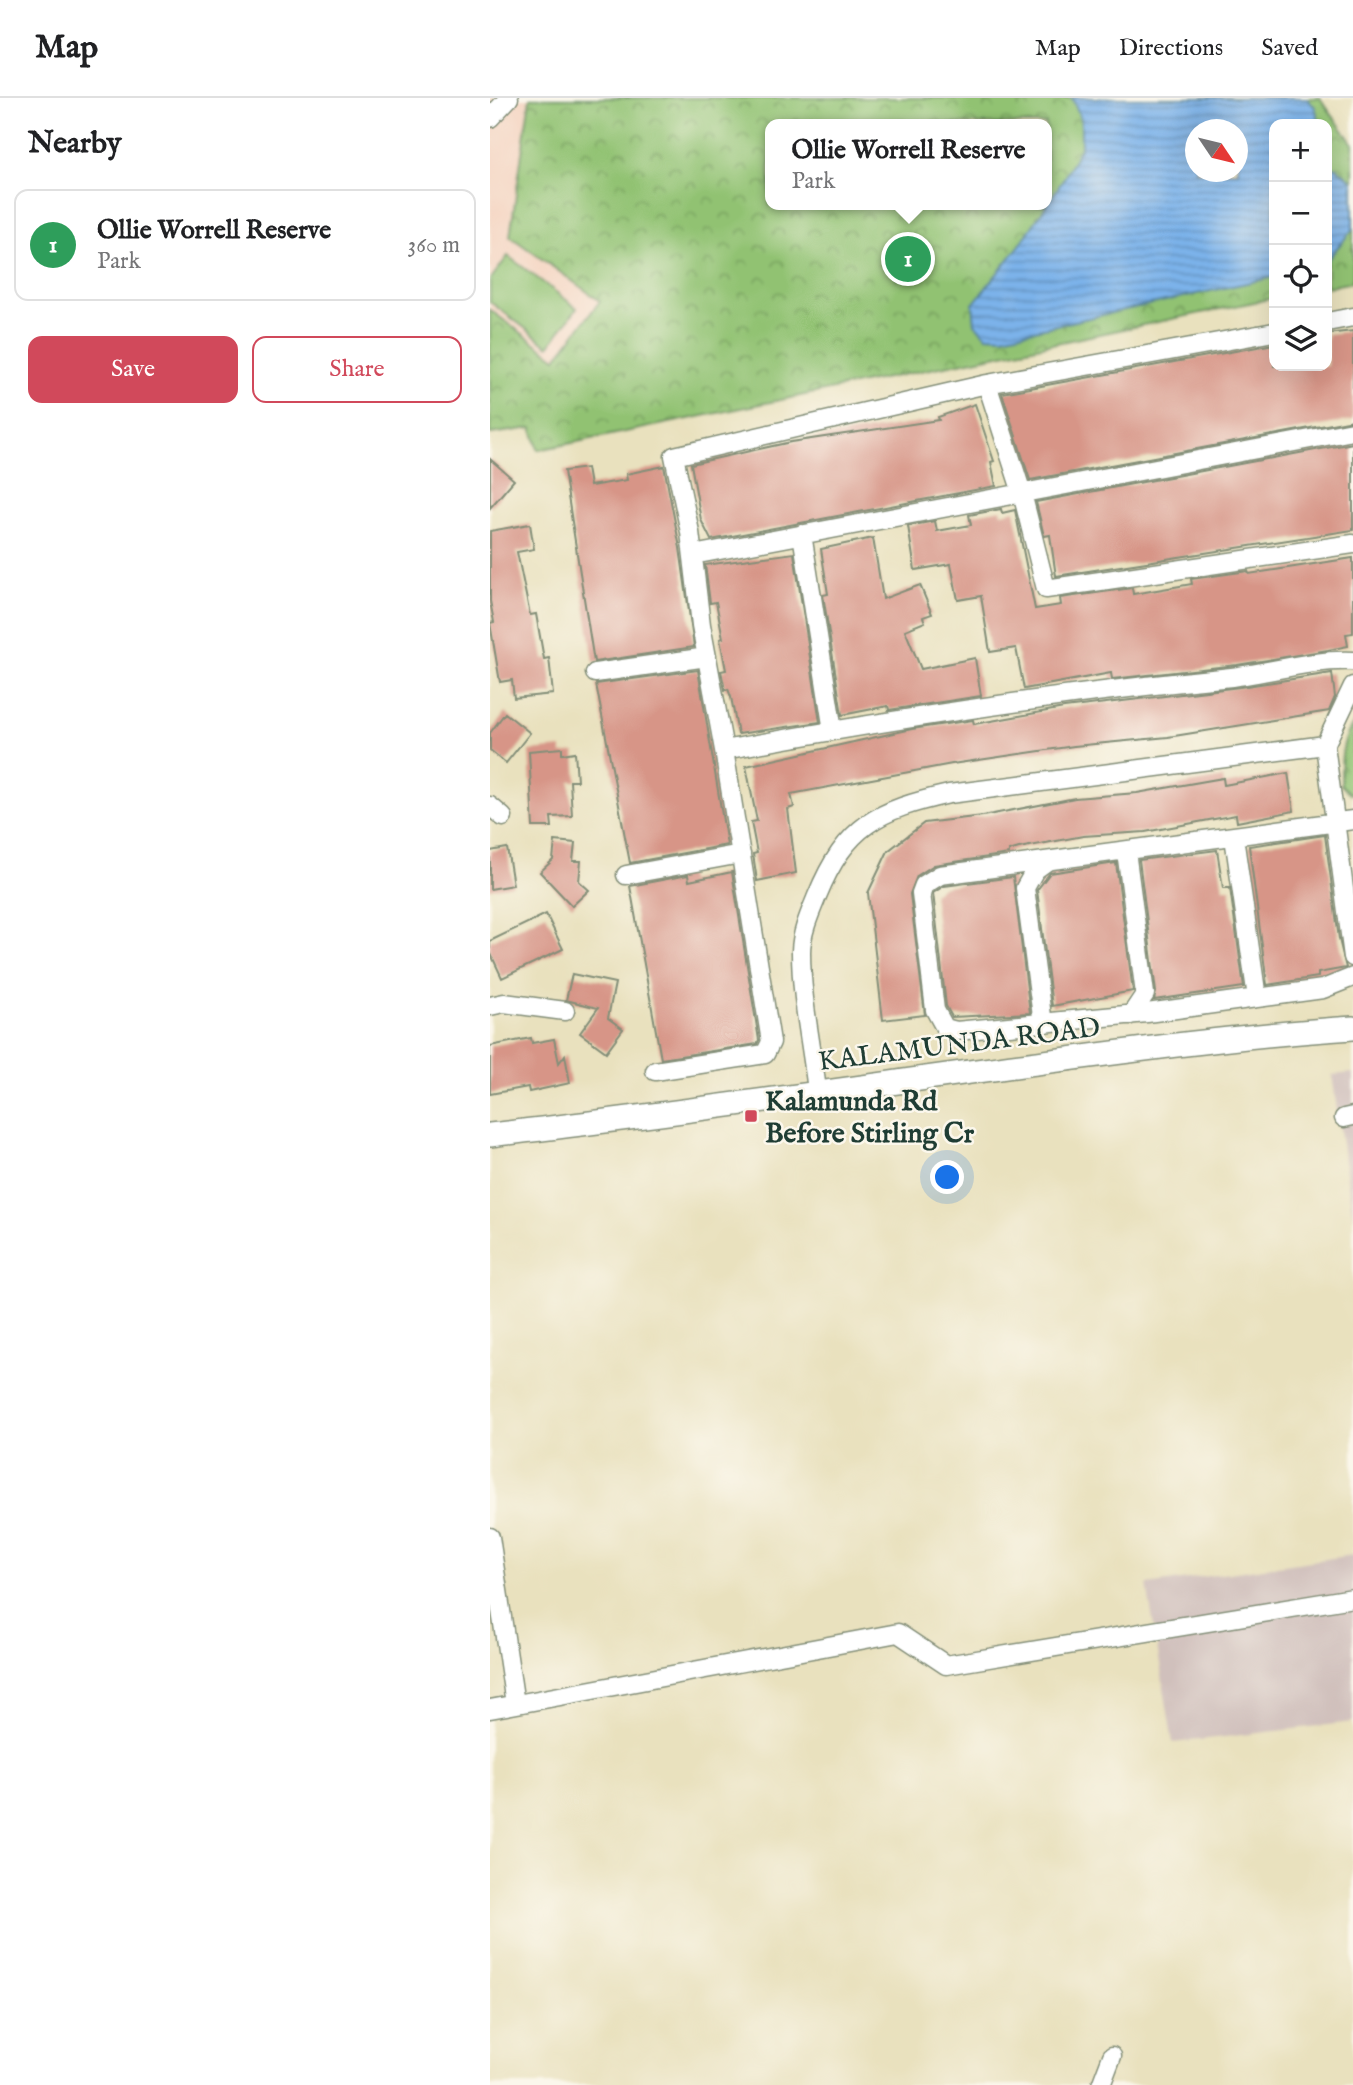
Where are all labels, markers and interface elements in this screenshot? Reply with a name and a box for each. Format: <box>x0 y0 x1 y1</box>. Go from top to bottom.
text: Map <box>35 27 98 69</box>
text: Map <box>1035 33 1081 64</box>
text: Directions <box>1119 33 1223 64</box>
text: Saved <box>1261 33 1318 64</box>
popup <box>765 119 1052 210</box>
north arrow <box>1185 119 1248 182</box>
map controls <box>1269 119 1332 371</box>
button: + <box>1269 119 1332 182</box>
text: Nearby <box>28 125 121 163</box>
text: Ollie Worrell Reserve <box>791 134 1026 167</box>
text: Park <box>791 167 835 196</box>
button: − <box>1269 182 1332 245</box>
text: Ollie Worrell Reserve <box>97 214 331 247</box>
text: 1 <box>49 231 57 260</box>
text: 360 m <box>408 231 460 260</box>
pin: 1 <box>885 233 931 285</box>
button: locate <box>1269 245 1332 308</box>
text: Park <box>97 247 141 276</box>
button: layers <box>1269 308 1332 371</box>
button: Save <box>28 336 238 403</box>
button: Share <box>252 336 462 403</box>
street label: KALAMUNDA ROAD <box>816 1011 1102 1080</box>
place label: Kalamunda Rd Before Stirling Cr <box>765 1085 975 1152</box>
marker: Kalamunda Rd Before Stirling Cr <box>743 1108 759 1124</box>
your location <box>930 1160 964 1194</box>

